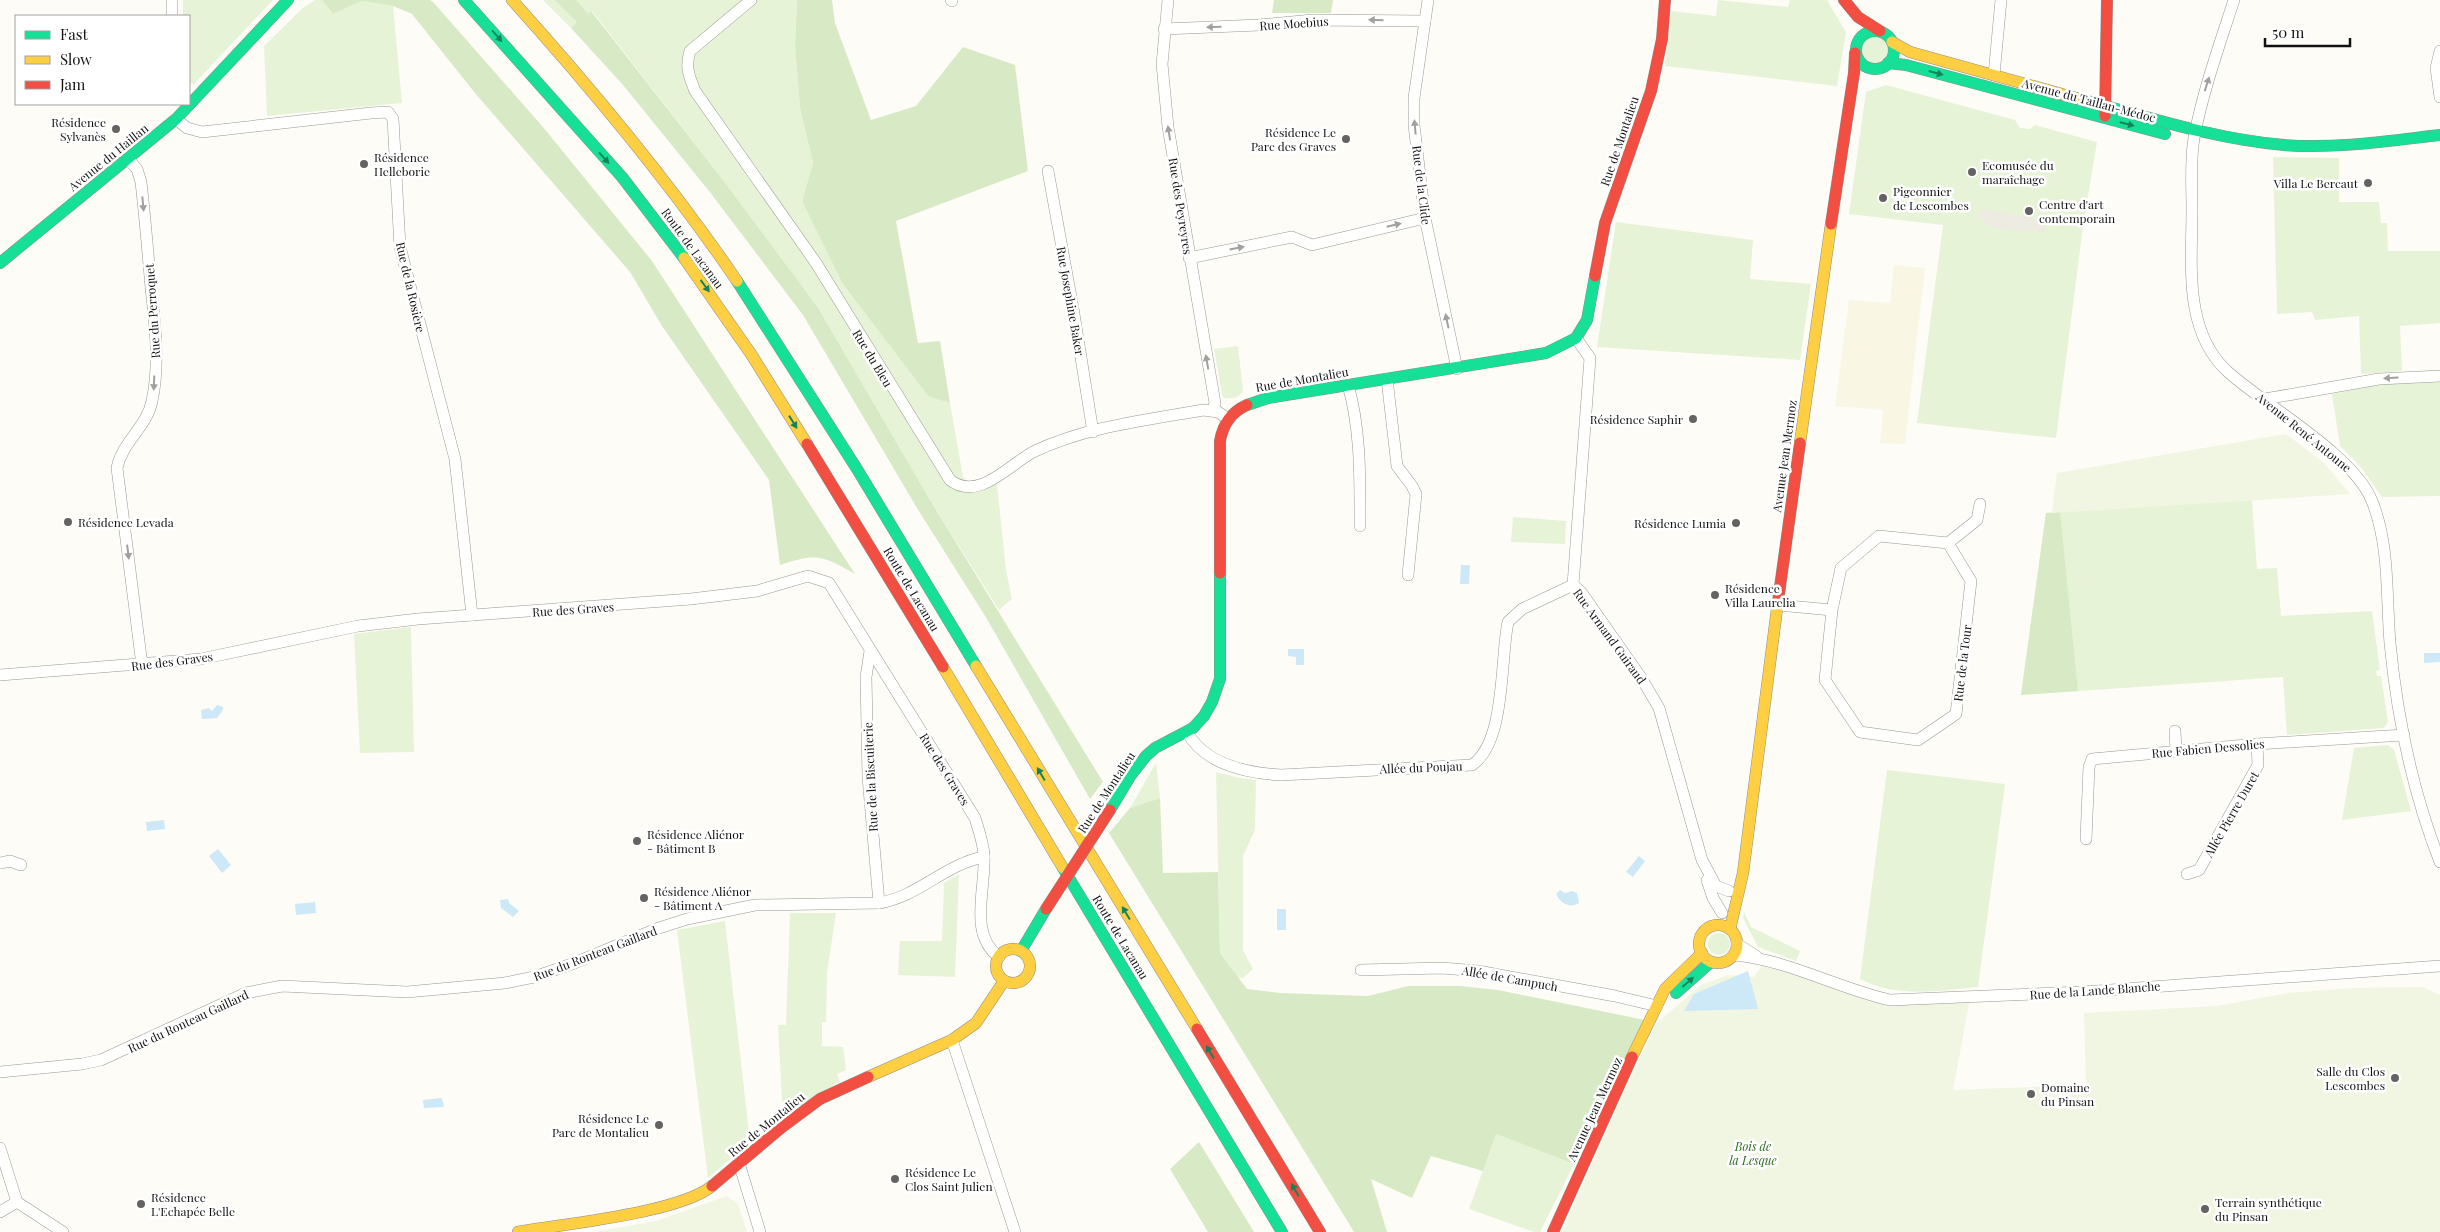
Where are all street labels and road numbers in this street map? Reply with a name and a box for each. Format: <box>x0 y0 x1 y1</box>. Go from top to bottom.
street label: Rue Moebius <box>1259 13 1329 33</box>
street label: Avenue du Taillan-Médoc <box>2020 74 2158 126</box>
street label: Rue de Montalieu <box>1596 94 1642 188</box>
street label: Avenue du Haillan <box>64 120 151 195</box>
street label: Rue de la Clide <box>1409 144 1435 226</box>
street label: Rue des Peyreyres <box>1165 156 1197 256</box>
street label: Route de Lacanau <box>658 205 728 291</box>
street label: Rue de la Rosière <box>393 240 429 334</box>
street label: Rue Josephine Baker <box>1054 245 1089 357</box>
street label: Rue du Perroquet <box>141 262 163 359</box>
street label: Rue du Bleu <box>850 326 896 390</box>
street label: Rue de Montalieu <box>1254 363 1350 395</box>
street label: Avenue René Antoune <box>2252 388 2355 475</box>
street label: Avenue Jean Mermoz <box>1768 399 1800 514</box>
street label: Route de Lacanau <box>881 544 943 634</box>
street label: Rue Armand Guiraud <box>1570 585 1650 687</box>
street label: Rue des Graves <box>531 598 615 620</box>
street label: Rue de la Tour <box>1949 623 1975 702</box>
street label: Rue des Graves <box>130 648 214 674</box>
street label: Rue de la Biscuiterie <box>859 722 881 832</box>
street label: Rue des Graves <box>916 730 974 808</box>
street label: Rue Fabien Dessolies <box>2151 735 2265 761</box>
street label: Rue de Montalieu <box>1074 748 1138 836</box>
street label: Allée du Poujau <box>1378 758 1463 776</box>
street label: Allée Pierre Duret <box>2199 768 2262 861</box>
street label: Route de Lacanau <box>1090 892 1152 982</box>
street label: Rue du Ronteau Gaillard <box>531 922 659 984</box>
street label: Allée de Campuch <box>1460 962 1559 994</box>
street label: Rue de la Lande Blanche <box>2029 977 2161 1003</box>
street label: Rue du Ronteau Gaillard <box>125 986 251 1056</box>
street label: Avenue Jean Mermoz <box>1562 1054 1625 1165</box>
street label: Rue de Montalieu <box>724 1088 808 1160</box>

